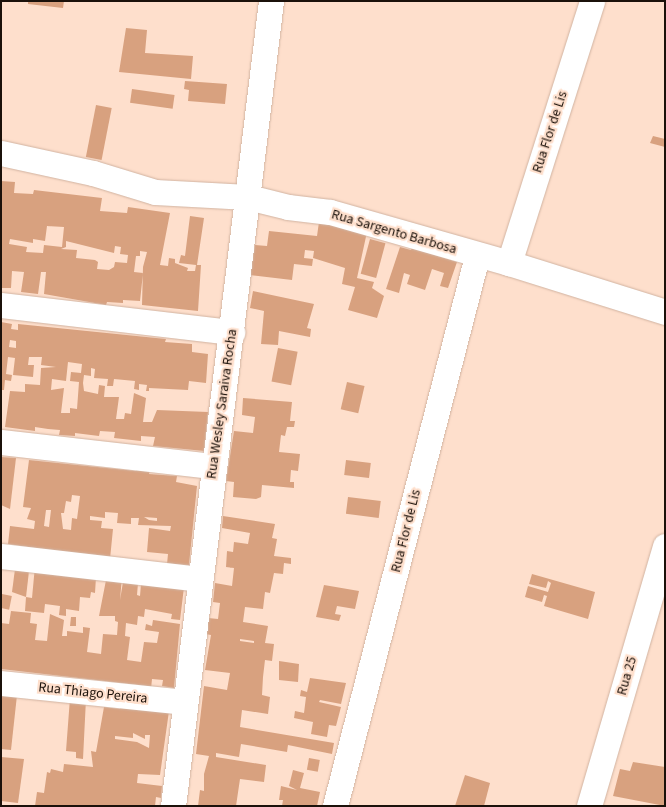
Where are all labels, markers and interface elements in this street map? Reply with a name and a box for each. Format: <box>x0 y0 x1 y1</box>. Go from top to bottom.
street label: Rua Flor de Lis <box>529 89 571 175</box>
street label: Rua Sargento Barbosa <box>329 206 459 258</box>
street label: Rua Wesley Saraiva Rocha <box>203 328 241 480</box>
street label: Rua Flor de Lis <box>388 488 424 574</box>
street label: Rua 25 <box>614 655 640 697</box>
street label: Rua Thiago Pereira <box>38 679 148 707</box>

